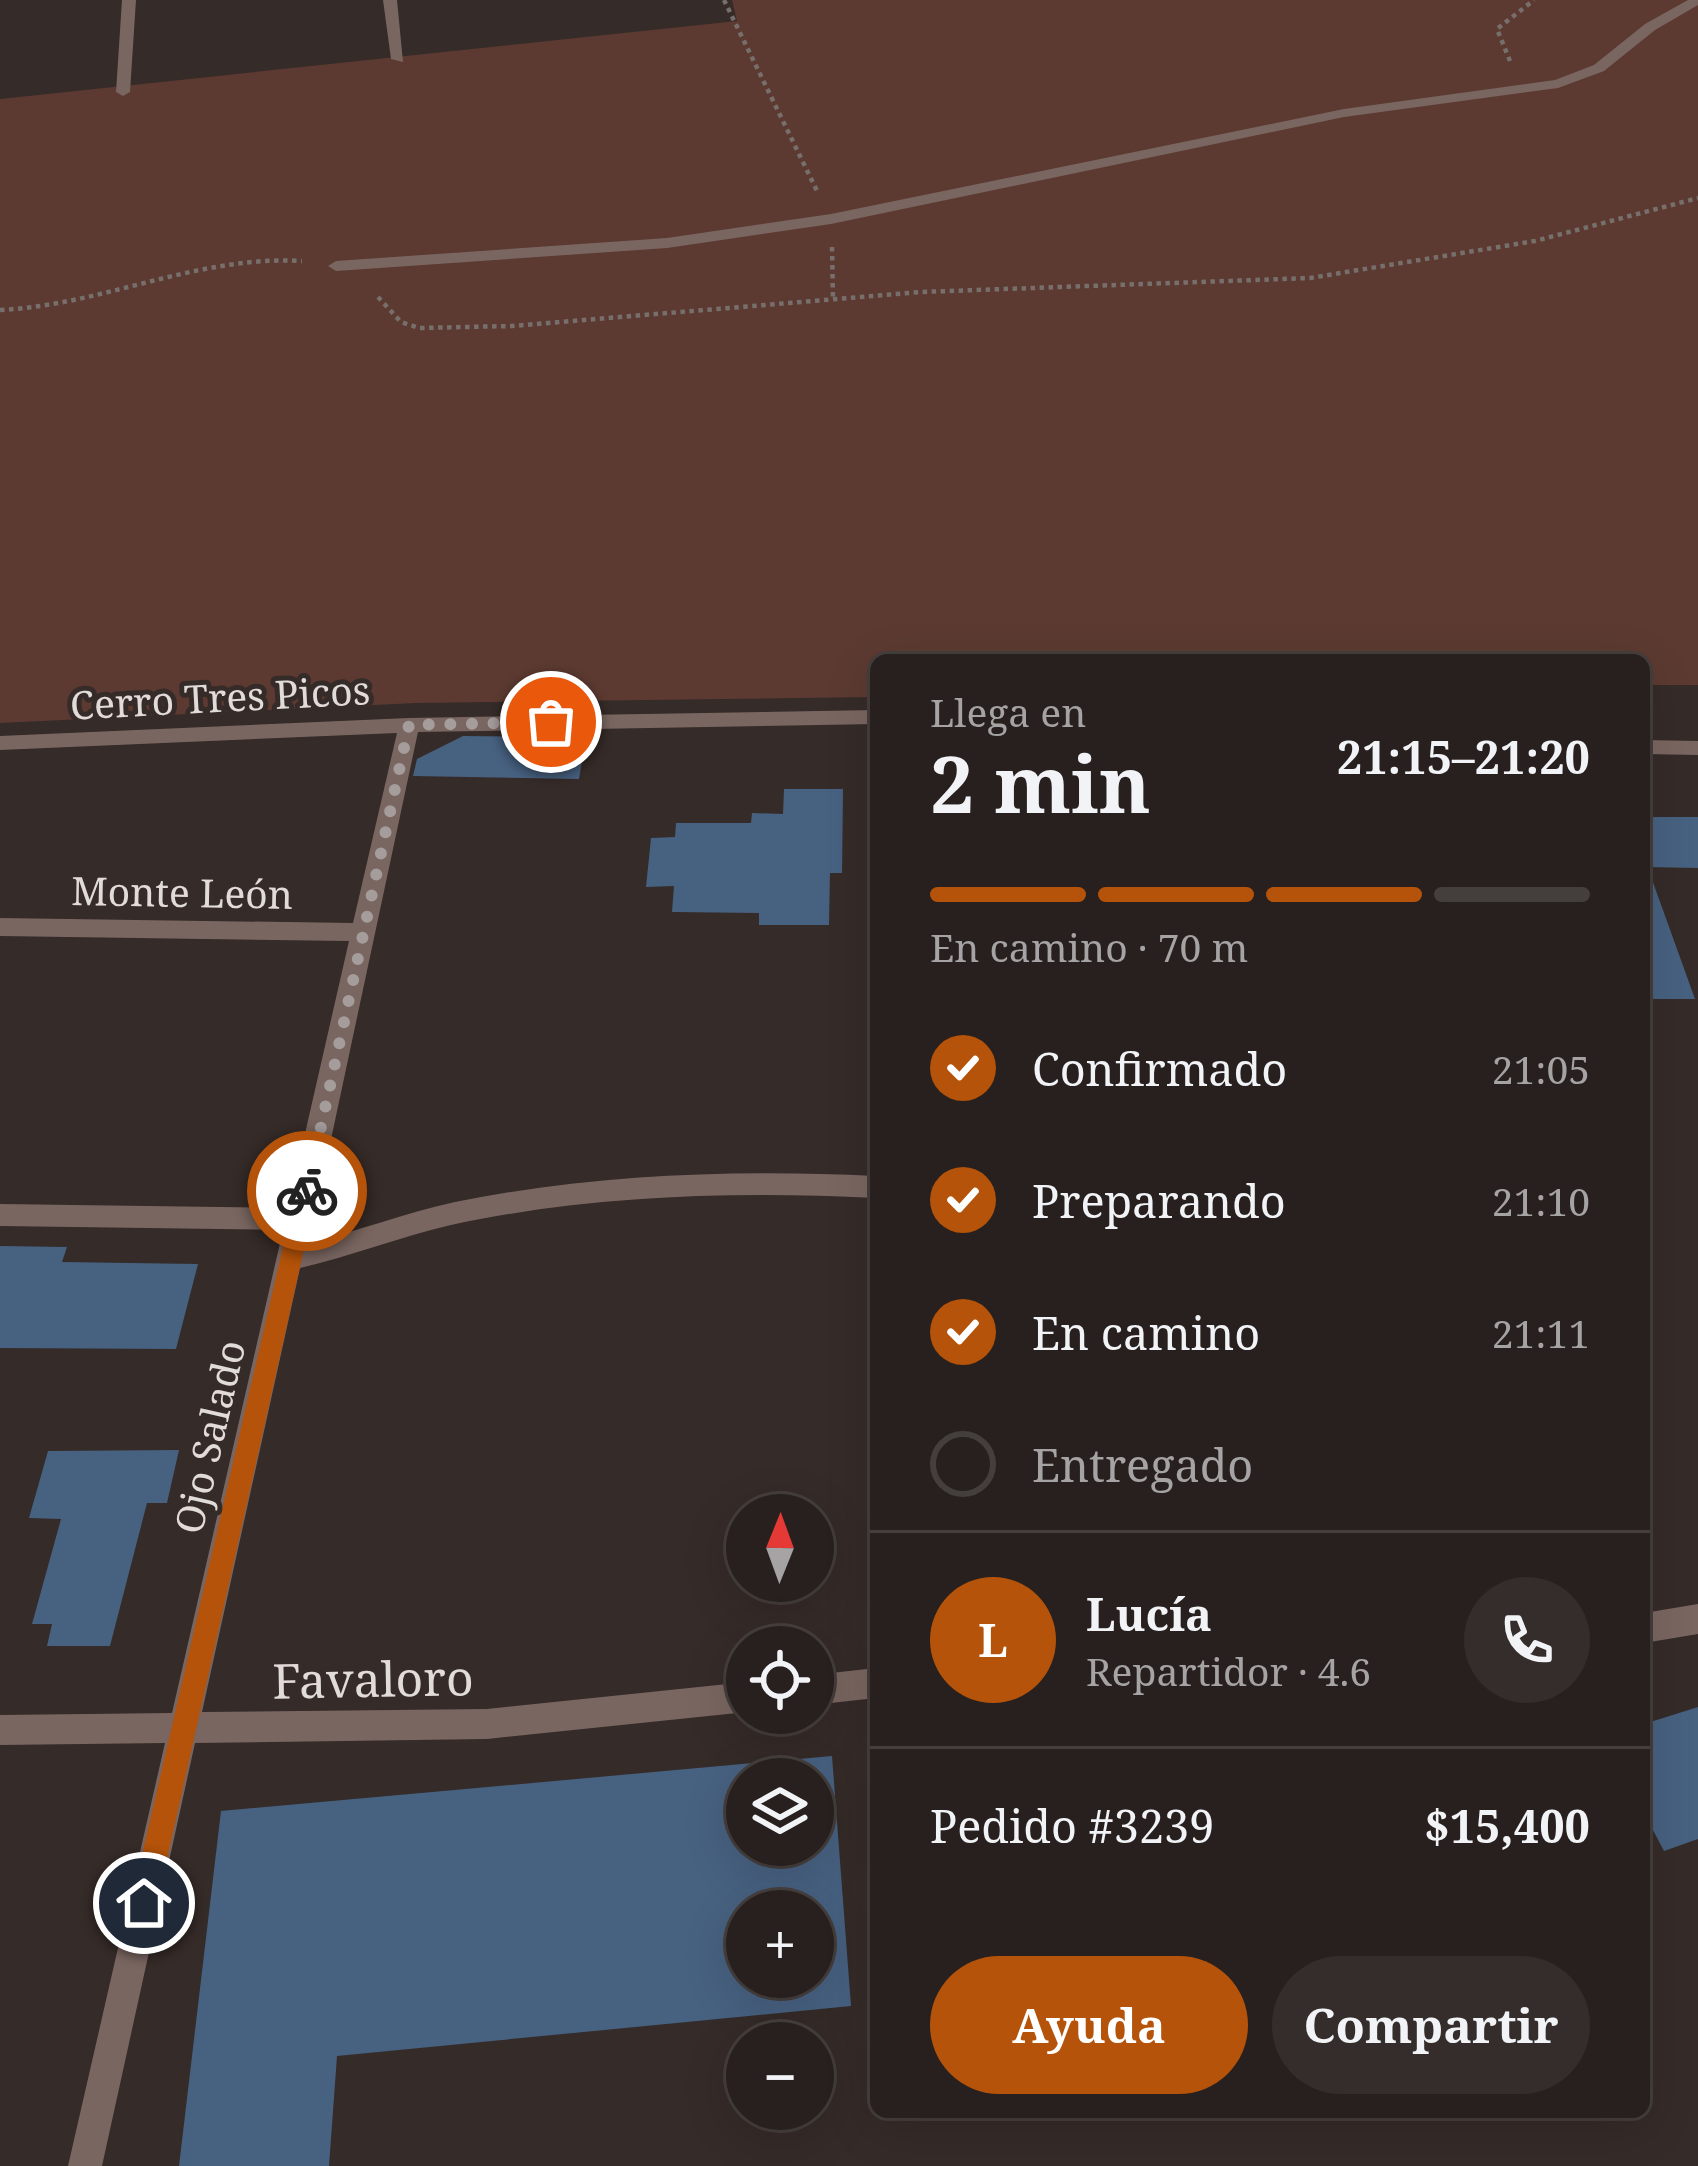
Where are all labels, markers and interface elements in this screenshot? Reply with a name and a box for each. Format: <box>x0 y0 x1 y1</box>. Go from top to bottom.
street label: Cerro Tres Picos <box>69 662 371 731</box>
pin <box>500 671 602 773</box>
text: Llega en <box>930 685 1086 738</box>
icon: bag <box>518 689 584 755</box>
text: 21:15–21:20 <box>1337 726 1590 787</box>
text: 2 min <box>930 730 1151 836</box>
street label: Monte León <box>71 863 293 920</box>
text: En camino · 70 m <box>930 920 1248 973</box>
icon: check <box>930 1035 996 1101</box>
text: Confirmado <box>1032 1038 1287 1099</box>
text: 21:05 <box>1492 1042 1590 1095</box>
courier <box>247 1131 367 1251</box>
icon: bike <box>274 1158 340 1224</box>
icon: check <box>930 1167 996 1233</box>
text: Preparando <box>1032 1170 1286 1231</box>
text: 21:10 <box>1492 1174 1590 1227</box>
icon: check <box>930 1299 996 1365</box>
text: En camino <box>1032 1302 1260 1363</box>
text: 21:11 <box>1492 1306 1590 1359</box>
street label: Ojo Salado <box>161 1335 257 1539</box>
text: Entregado <box>1032 1434 1253 1495</box>
north arrow <box>726 1494 834 1602</box>
map controls <box>726 1494 834 2130</box>
button: phone <box>1464 1577 1590 1703</box>
text: Lucía <box>1086 1583 1212 1644</box>
text: L <box>978 1609 1008 1670</box>
button: locate <box>726 1626 834 1734</box>
street label: Favaloro <box>272 1644 474 1713</box>
text: Repartidor · 4.6 <box>1086 1644 1371 1697</box>
button: layers <box>726 1758 834 1866</box>
text: Pedido #3239 <box>930 1795 1214 1856</box>
text: $15,400 <box>1424 1795 1590 1856</box>
pin <box>93 1852 195 1954</box>
icon: home <box>111 1870 177 1936</box>
button: + <box>726 1890 834 1998</box>
button: Ayuda <box>930 1956 1248 2094</box>
button: Compartir <box>1272 1956 1590 2094</box>
button: − <box>726 2022 834 2130</box>

